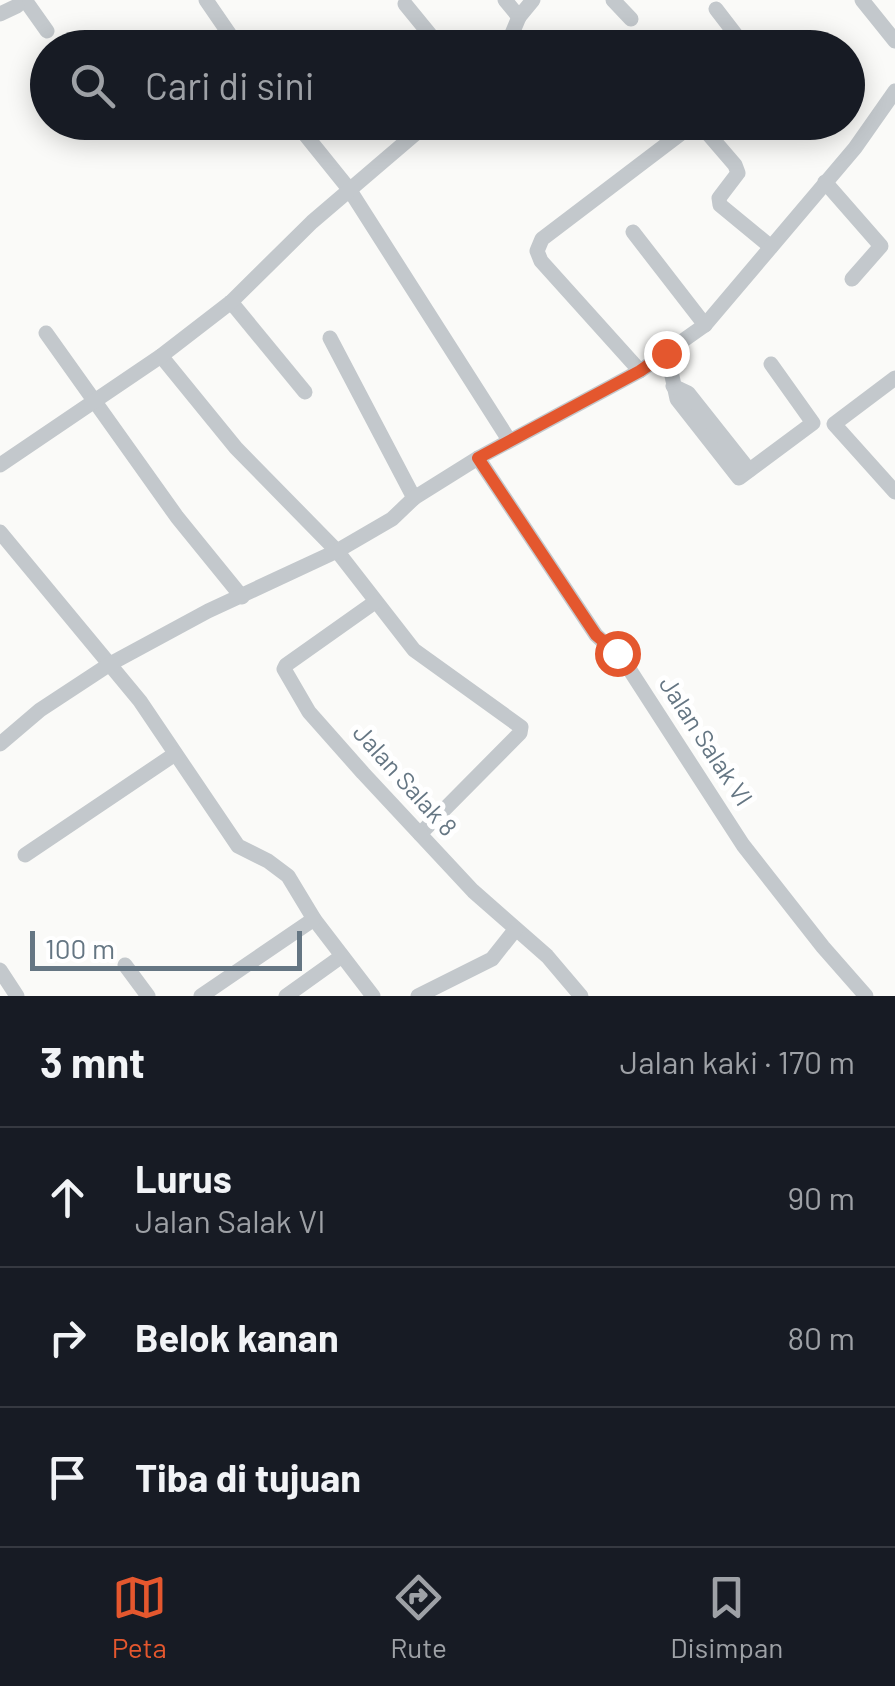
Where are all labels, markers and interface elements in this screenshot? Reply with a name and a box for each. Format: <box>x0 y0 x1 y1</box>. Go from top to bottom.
search box <box>30 30 865 140</box>
icon: search <box>65 58 120 113</box>
text: Cari di sini <box>145 62 315 108</box>
route end <box>644 331 690 377</box>
route start <box>595 631 641 677</box>
street label: Jalan Salak VI <box>654 670 760 811</box>
street label: Jalan Salak 8 <box>348 717 464 842</box>
scale bar <box>30 926 302 970</box>
text: 100 m <box>45 931 115 965</box>
text: 3 mnt <box>40 1036 145 1086</box>
text: Jalan kaki · 170 m <box>620 1042 855 1080</box>
text: Lurus <box>135 1155 232 1201</box>
icon: ahead <box>40 1170 95 1225</box>
text: 90 m <box>787 1178 855 1216</box>
text: Jalan Salak VI <box>135 1201 325 1239</box>
icon: right <box>40 1310 95 1365</box>
text: Belok kanan <box>135 1314 339 1360</box>
text: 80 m <box>787 1318 855 1356</box>
icon: arrive <box>40 1450 95 1505</box>
text: Tiba di tujuan <box>135 1454 361 1500</box>
tab: Peta <box>112 1570 167 1664</box>
tab: Rute <box>390 1570 447 1664</box>
tab: Disimpan <box>670 1570 783 1664</box>

